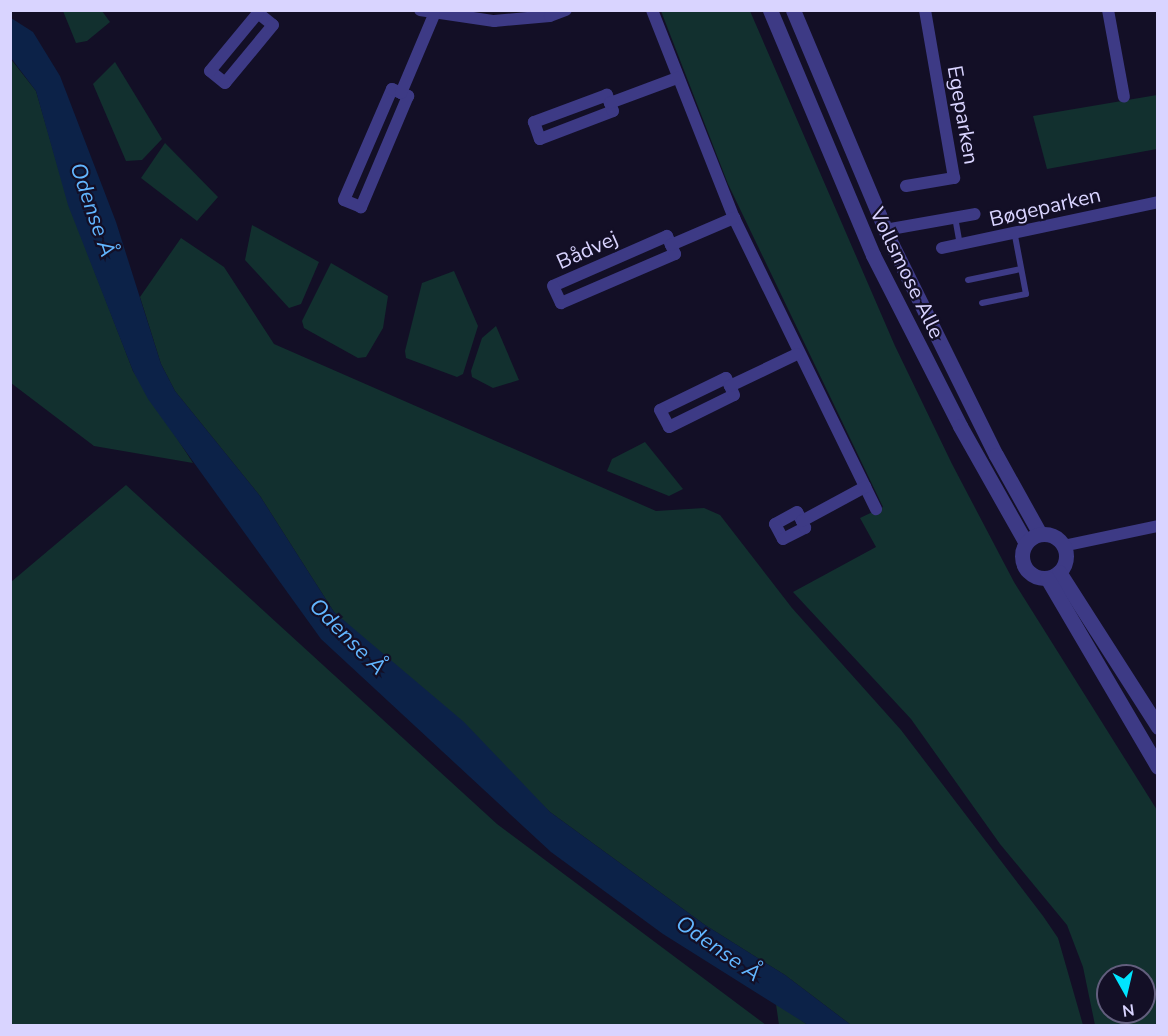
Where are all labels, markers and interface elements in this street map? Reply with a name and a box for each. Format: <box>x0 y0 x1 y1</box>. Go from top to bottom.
street label: Egeparken <box>942 64 984 166</box>
water label: Odense Å <box>64 159 120 261</box>
street label: Bøgeparken <box>987 182 1103 232</box>
street label: Vollsmose Alle <box>864 203 950 343</box>
street label: Bådvej <box>552 225 622 275</box>
water label: Odense Å <box>303 593 391 681</box>
water label: Odense Å <box>670 910 766 988</box>
north arrow <box>1096 964 1156 1024</box>
text: N <box>1121 998 1136 1022</box>

